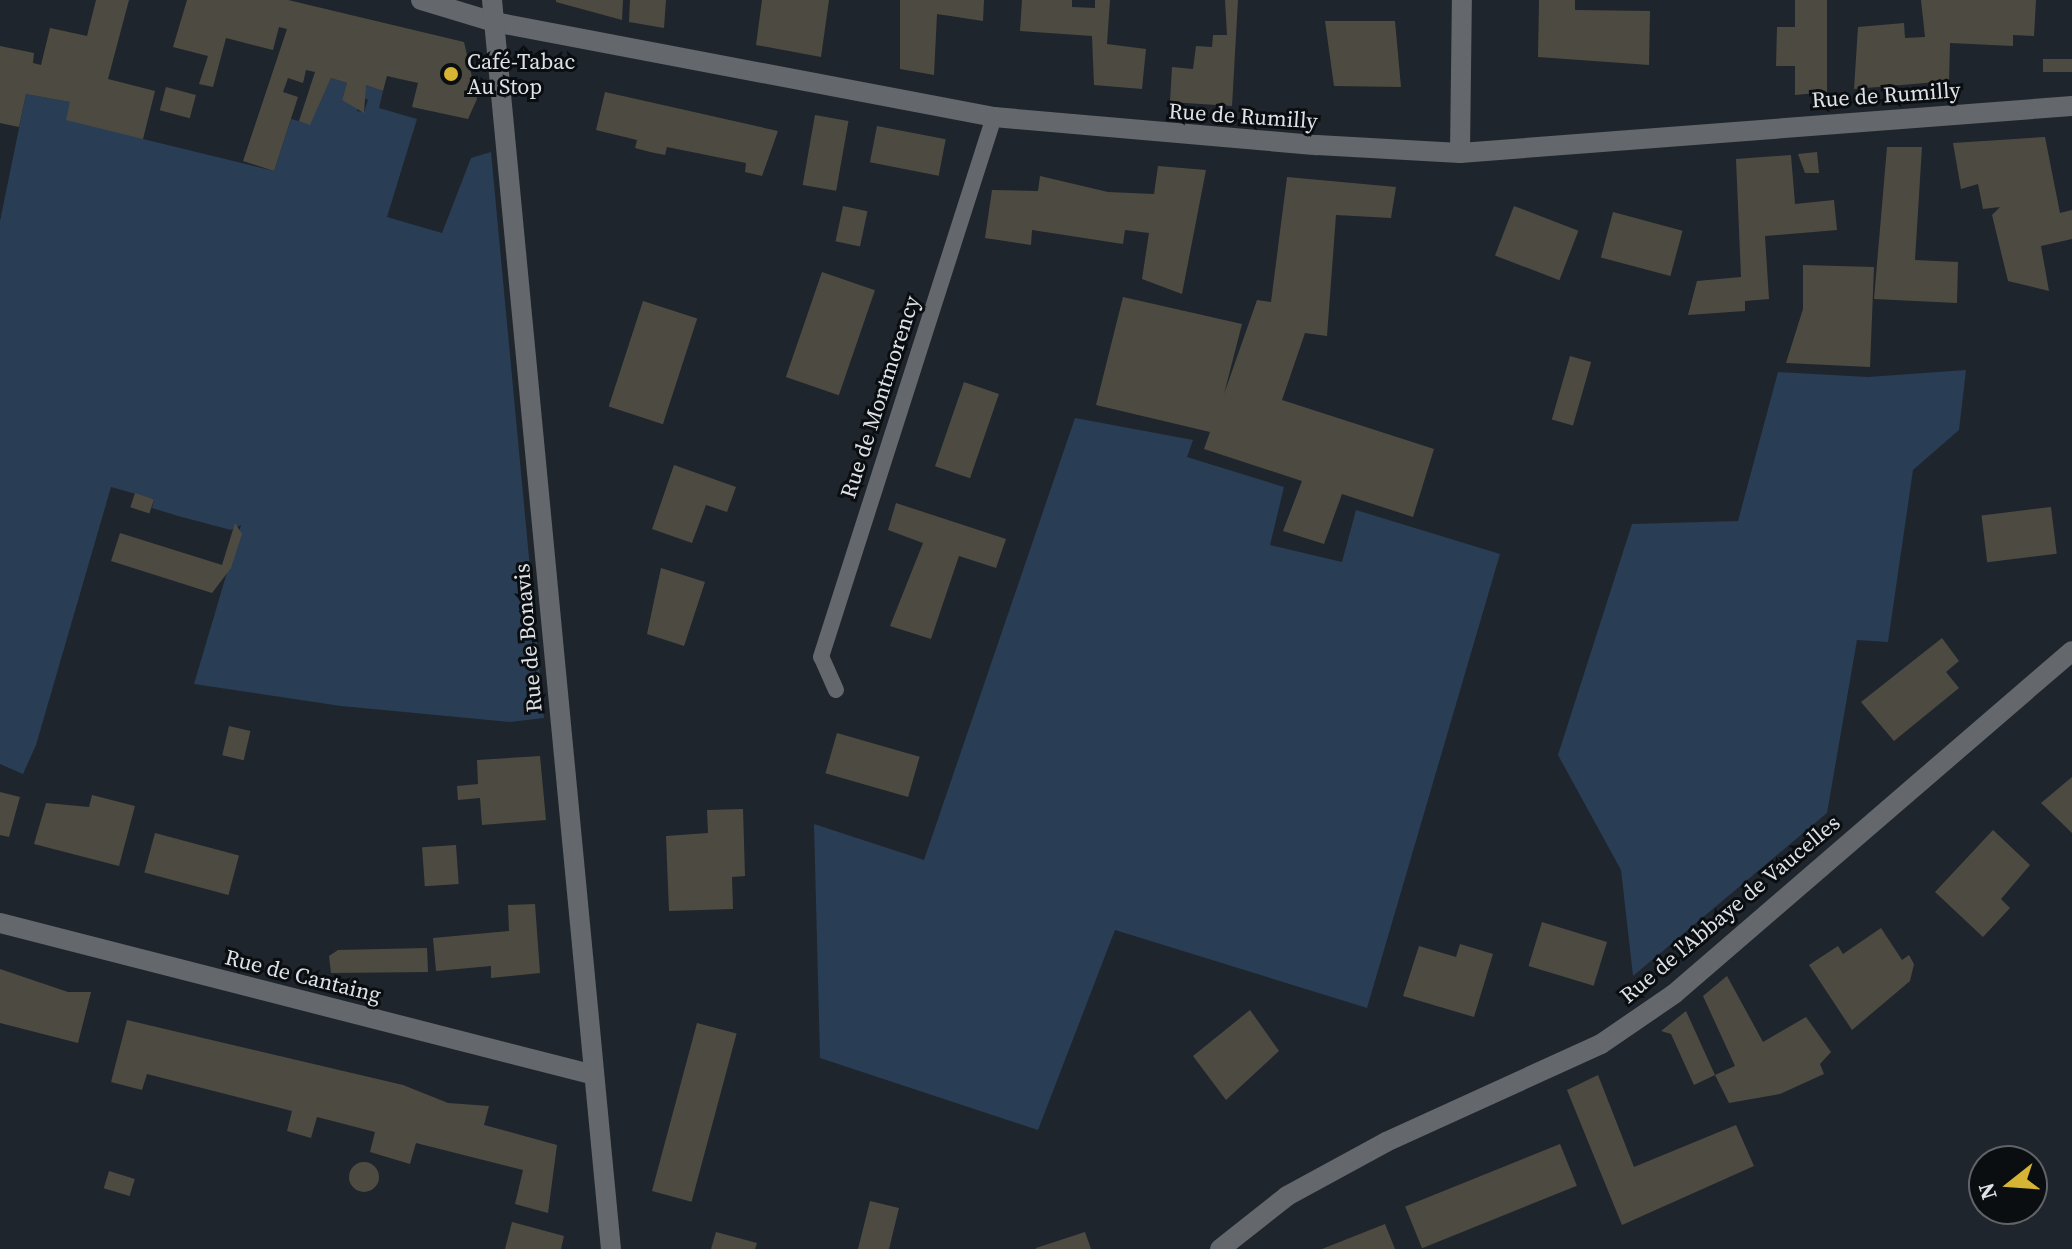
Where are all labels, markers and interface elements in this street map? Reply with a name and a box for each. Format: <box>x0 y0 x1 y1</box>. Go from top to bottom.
place label: Café-Tabac Au Stop <box>467 48 575 100</box>
marker: Café-Tabac Au Stop <box>442 65 460 83</box>
street label: Rue de Rumilly <box>1811 77 1961 113</box>
street label: Rue de Rumilly <box>1168 98 1318 134</box>
street label: Rue de Montmorency <box>835 292 925 502</box>
street label: Rue de Bonavis <box>508 563 548 713</box>
street label: Rue de l'Abbaye de Vaucelles <box>1615 809 1845 1009</box>
street label: Rue de Cantaing <box>222 944 384 1008</box>
north arrow <box>1968 1145 2048 1225</box>
text: N <box>1970 1179 2004 1203</box>

